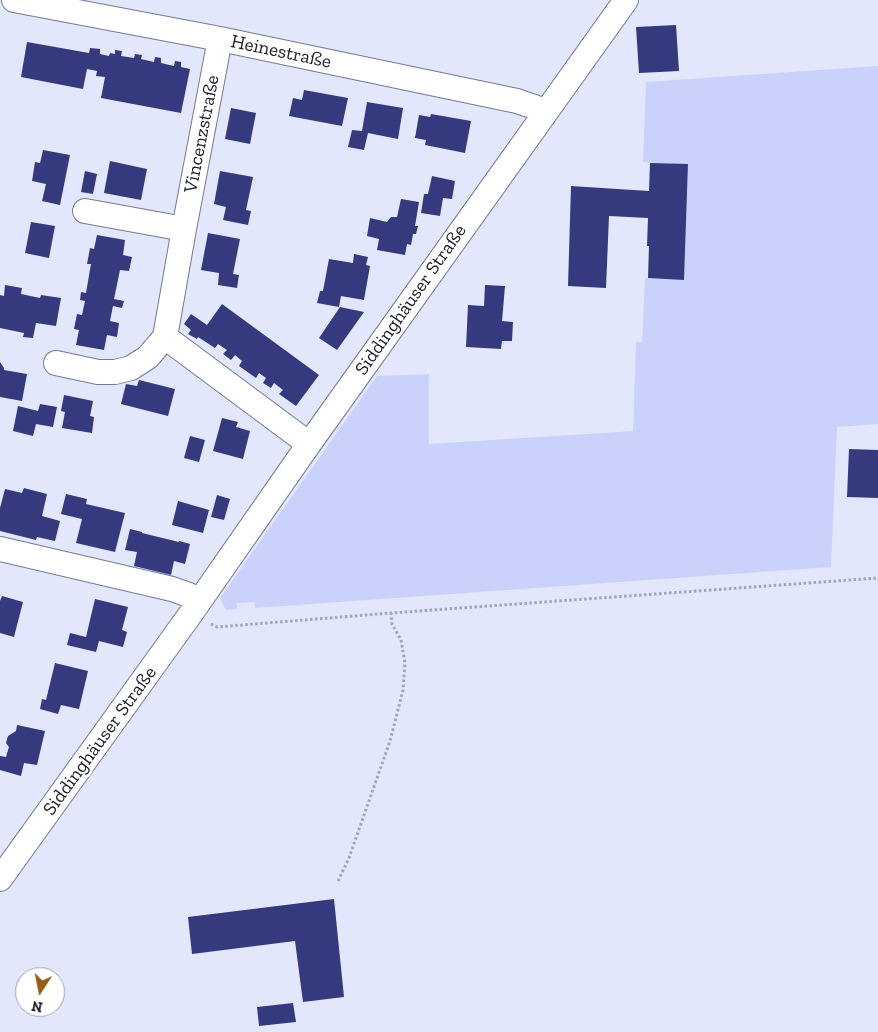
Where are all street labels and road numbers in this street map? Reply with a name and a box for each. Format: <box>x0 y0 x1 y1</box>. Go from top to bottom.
street label: Heinestraße <box>229 30 333 74</box>
street label: Vincenzstraße <box>179 73 225 195</box>
street label: Siddinghäuser Straße <box>350 220 472 380</box>
street label: Siddinghäuser Straße <box>38 662 162 820</box>

